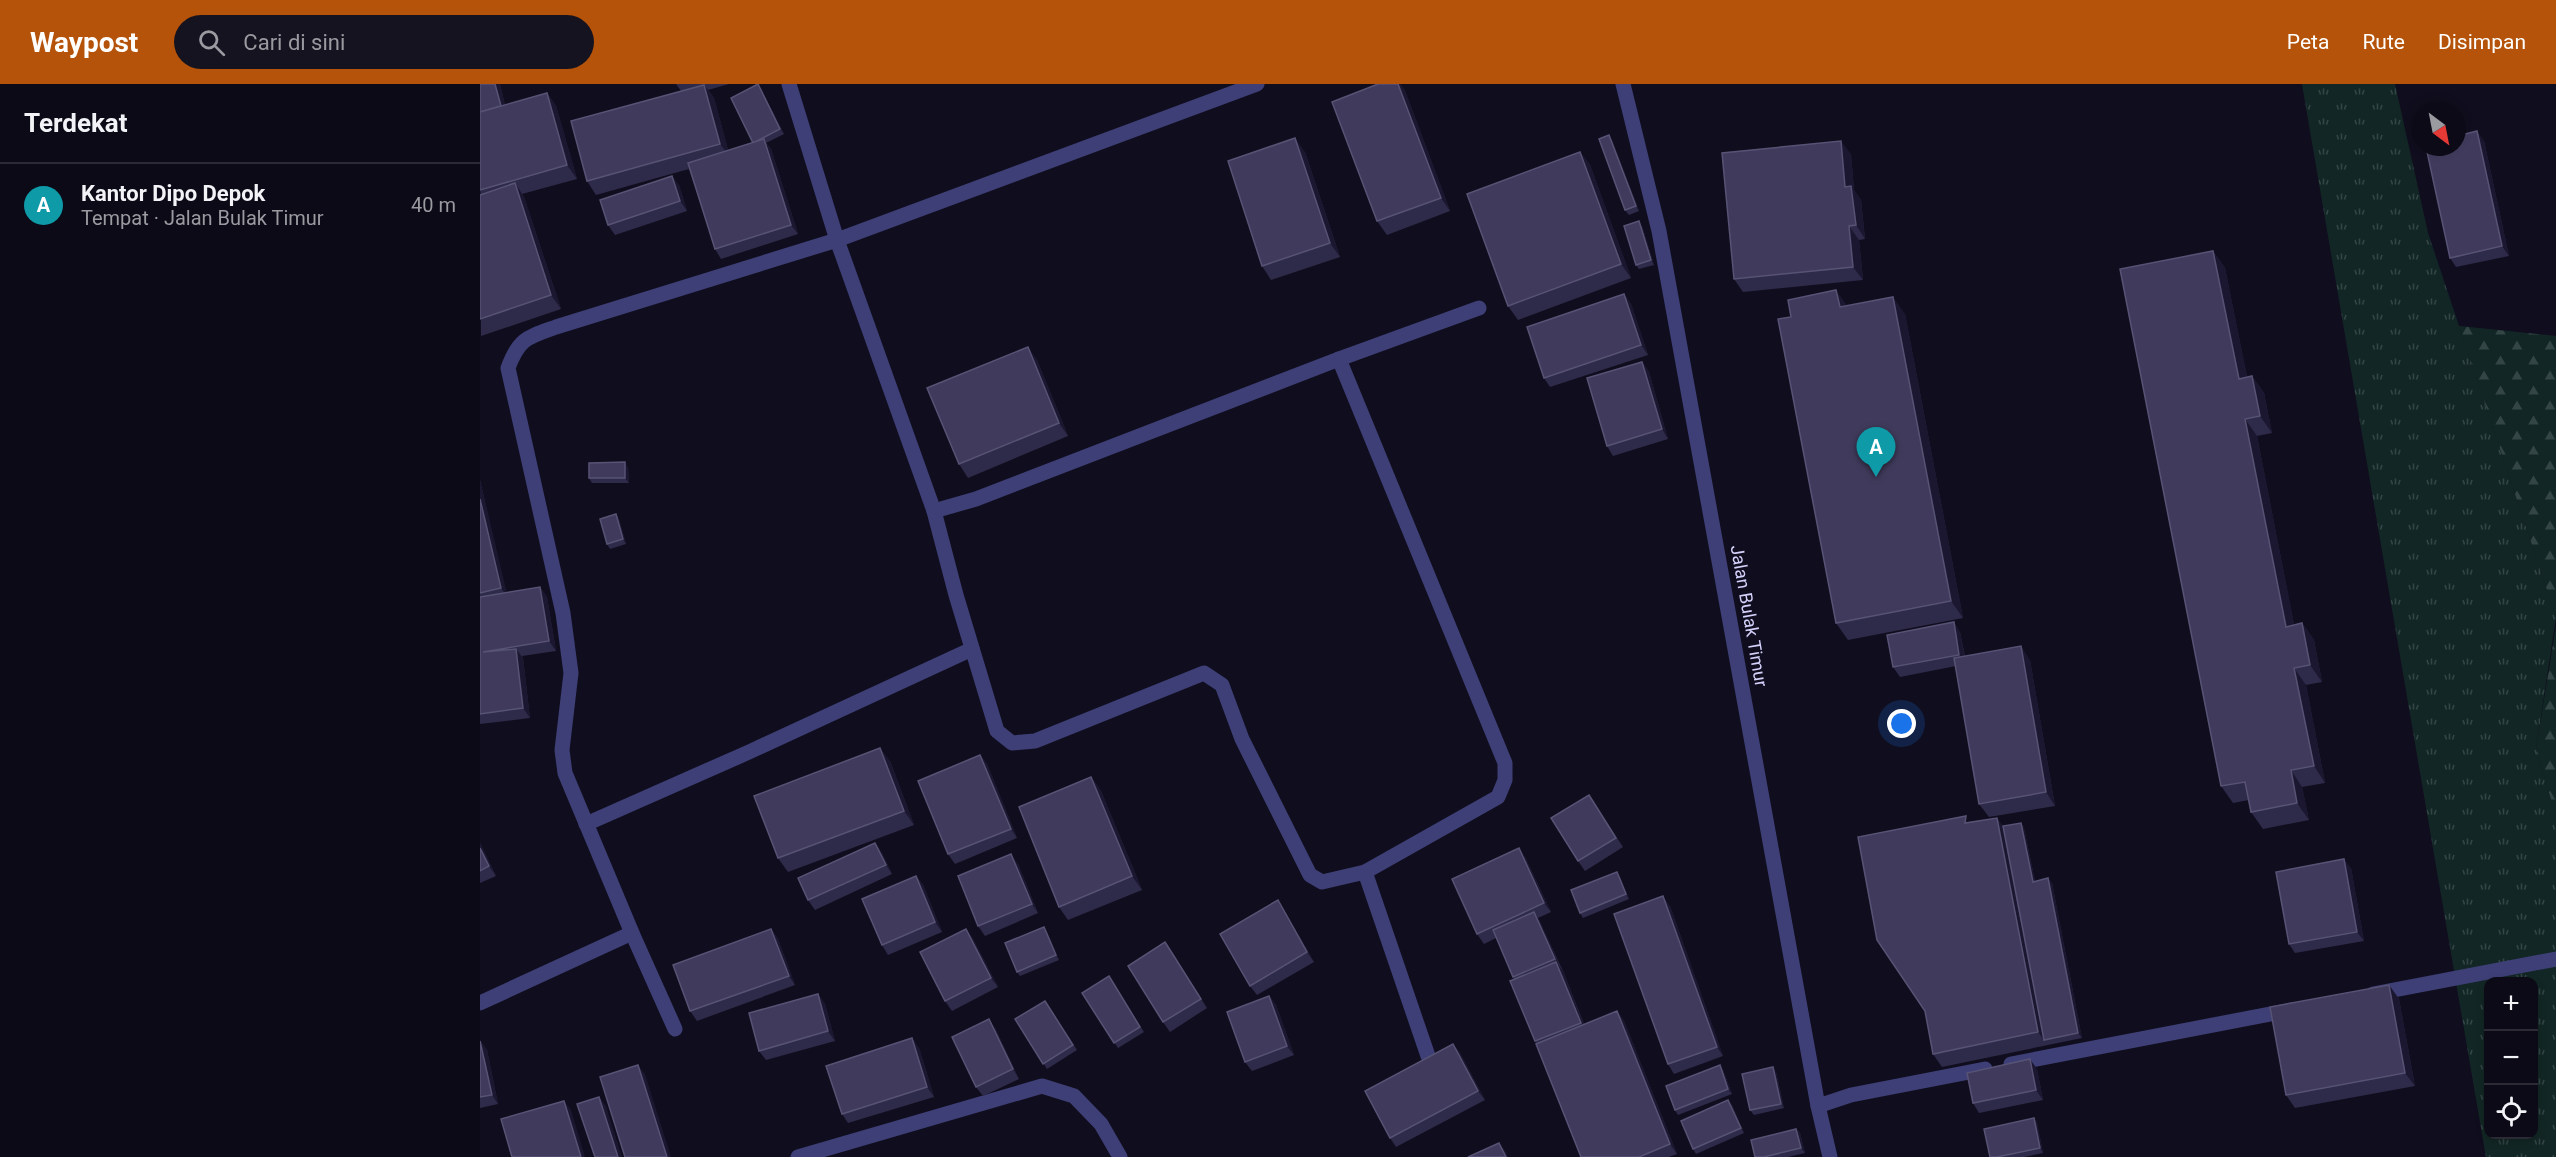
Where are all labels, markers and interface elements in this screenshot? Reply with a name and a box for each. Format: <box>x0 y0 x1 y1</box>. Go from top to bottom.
search box <box>174 15 594 69</box>
text: Waypost <box>30 26 138 59</box>
icon: search <box>195 26 228 59</box>
text: Cari di sini <box>243 30 345 55</box>
text: Peta <box>2287 30 2329 54</box>
text: Rute <box>2362 30 2405 54</box>
text: Disimpan <box>2438 30 2526 54</box>
north arrow <box>2412 102 2466 156</box>
text: Terdekat <box>24 108 128 138</box>
text: Kantor Dipo Depok <box>81 181 265 206</box>
text: A <box>37 193 50 217</box>
text: 40 m <box>411 193 456 217</box>
text: Tempat · Jalan Bulak Timur <box>81 206 324 230</box>
pin: A <box>1856 428 1896 477</box>
street label: Jalan Bulak Timur <box>1727 543 1772 689</box>
your location <box>1887 709 1916 738</box>
map controls <box>2484 977 2538 1139</box>
button: + <box>2484 977 2538 1031</box>
button: − <box>2484 1031 2538 1085</box>
button: locate <box>2484 1085 2538 1139</box>

